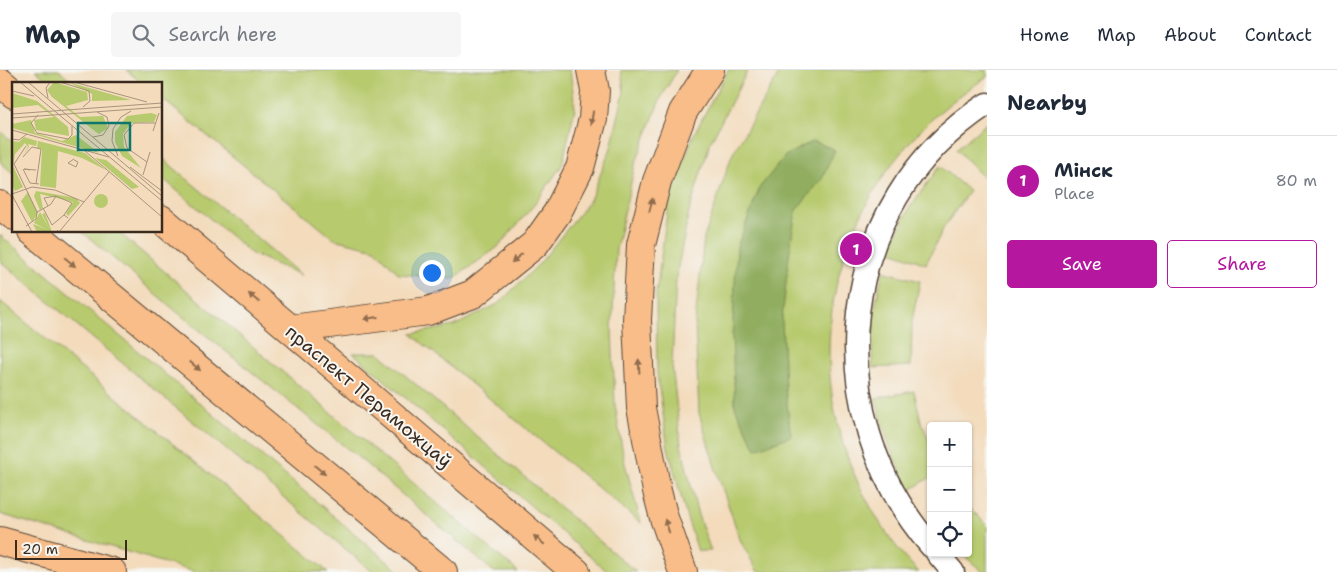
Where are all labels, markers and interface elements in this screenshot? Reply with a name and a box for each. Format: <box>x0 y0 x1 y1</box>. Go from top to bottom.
search box <box>111 12 461 57</box>
text: Map <box>25 19 81 51</box>
icon: search <box>129 21 157 49</box>
text: Search here <box>169 22 277 47</box>
text: Home <box>1020 23 1069 47</box>
text: Map <box>1097 23 1136 47</box>
text: About <box>1164 23 1217 47</box>
text: Contact <box>1245 23 1312 47</box>
inset map <box>12 82 162 232</box>
text: Nearby <box>1007 89 1087 117</box>
one-way arrow <box>588 111 596 127</box>
text: Мінск <box>1054 158 1113 183</box>
text: 1 <box>1019 170 1027 191</box>
text: 80 m <box>1276 170 1317 191</box>
text: Place <box>1054 183 1095 204</box>
one-way arrow <box>647 198 655 213</box>
pin: 1 <box>840 230 872 268</box>
button: Save <box>1007 240 1157 288</box>
button: Share <box>1167 240 1317 288</box>
one-way arrow <box>511 253 524 264</box>
one-way arrow <box>63 257 76 268</box>
your location <box>419 260 445 286</box>
one-way arrow <box>248 292 260 304</box>
one-way arrow <box>363 315 379 323</box>
street label: праспект Пераможцаў <box>280 319 457 474</box>
one-way arrow <box>635 358 643 374</box>
one-way arrow <box>188 360 200 372</box>
map controls <box>927 422 972 557</box>
button: + <box>927 422 972 467</box>
one-way arrow <box>313 464 326 475</box>
button: − <box>927 467 972 512</box>
button: locate <box>927 512 972 557</box>
one-way arrow <box>663 518 671 533</box>
one-way arrow <box>532 535 545 546</box>
scale bar <box>15 537 128 560</box>
text: 20 m <box>22 540 58 558</box>

